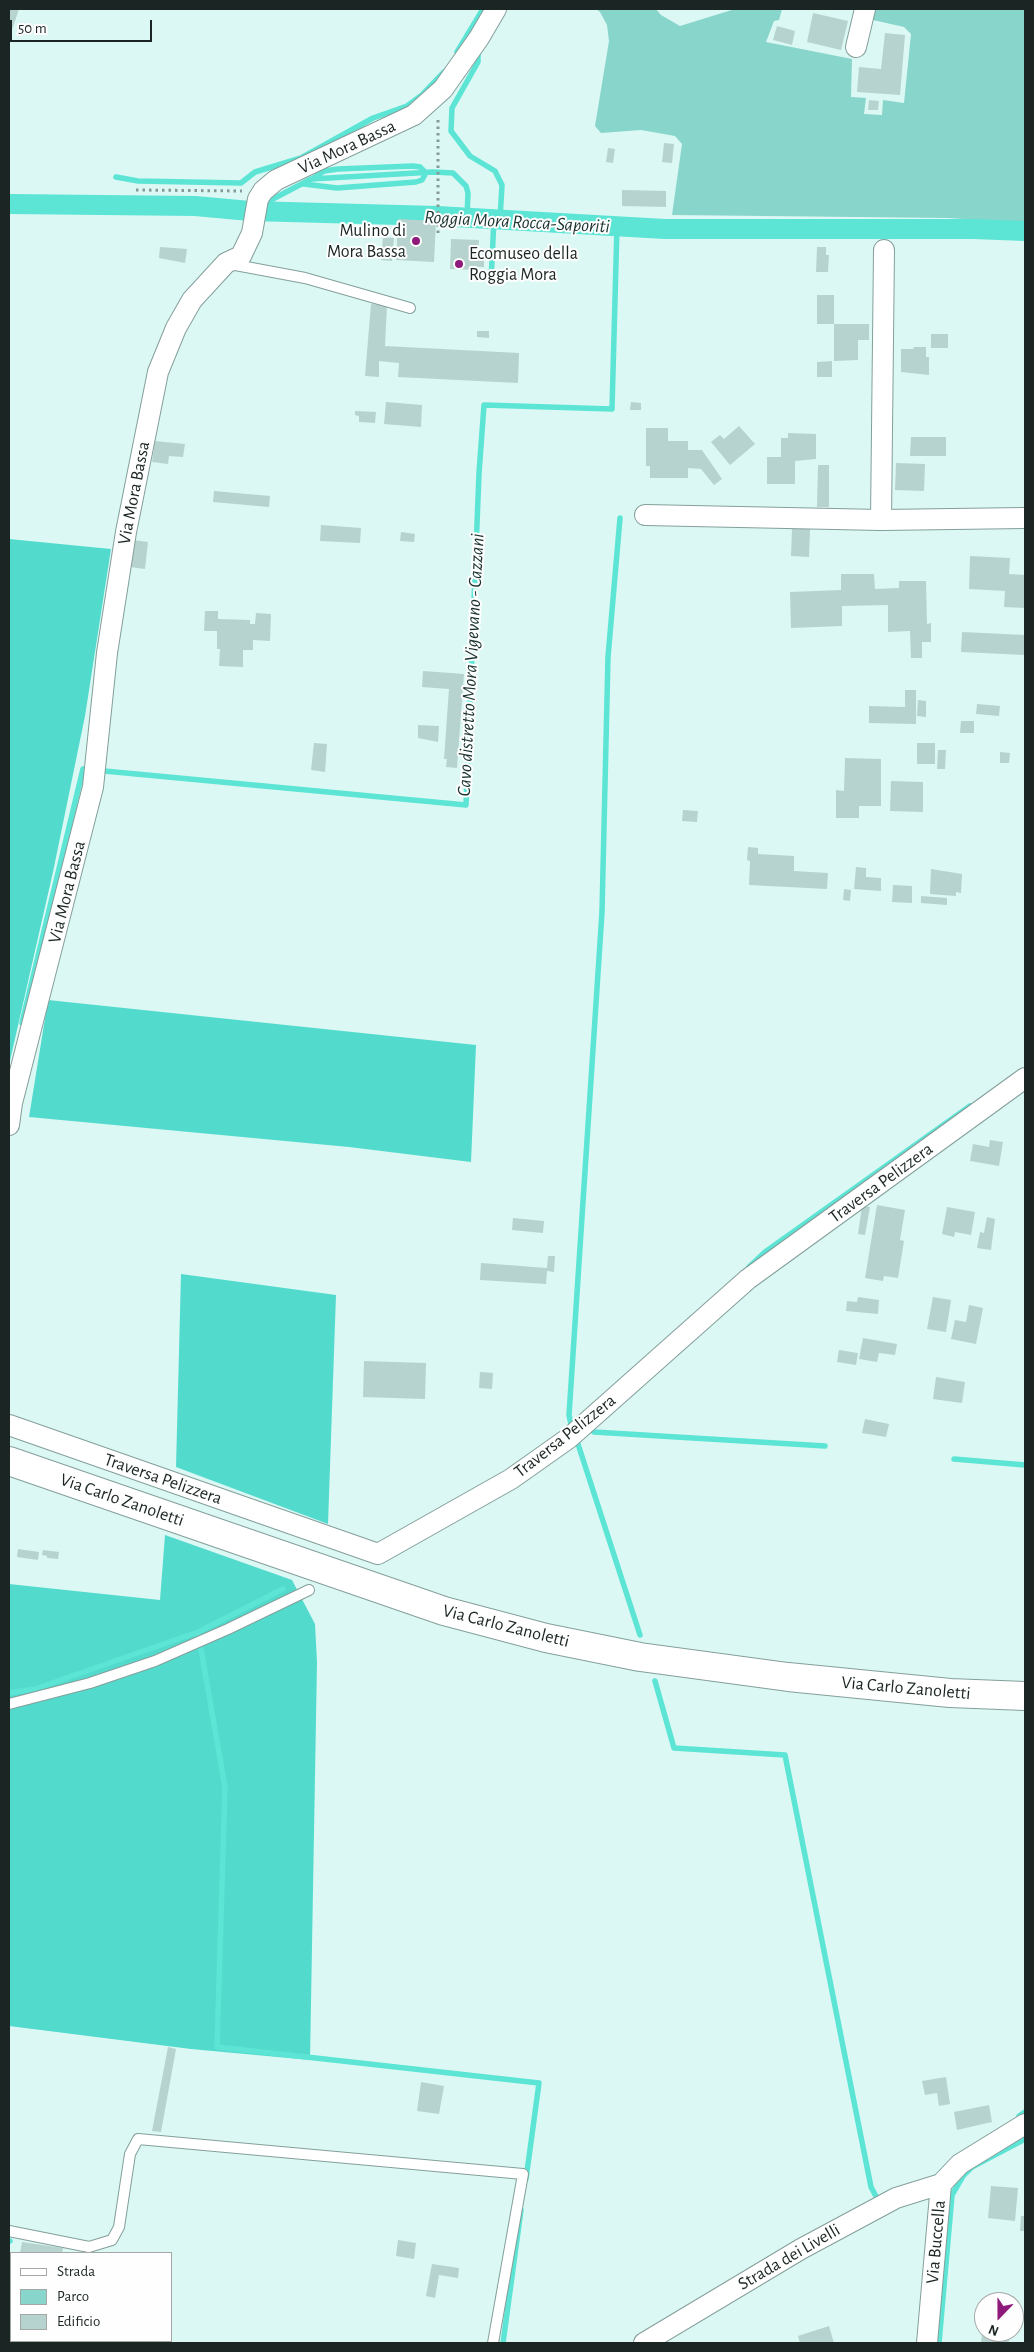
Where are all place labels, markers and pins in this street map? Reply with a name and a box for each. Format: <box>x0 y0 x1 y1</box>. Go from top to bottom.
place label: Mulino di Mora Bassa <box>327 220 406 262</box>
marker: Mulino di Mora Bassa <box>410 235 422 247</box>
place label: Ecomuseo della Roggia Mora <box>469 243 578 286</box>
marker: Ecomuseo della Roggia Mora <box>453 258 465 270</box>

